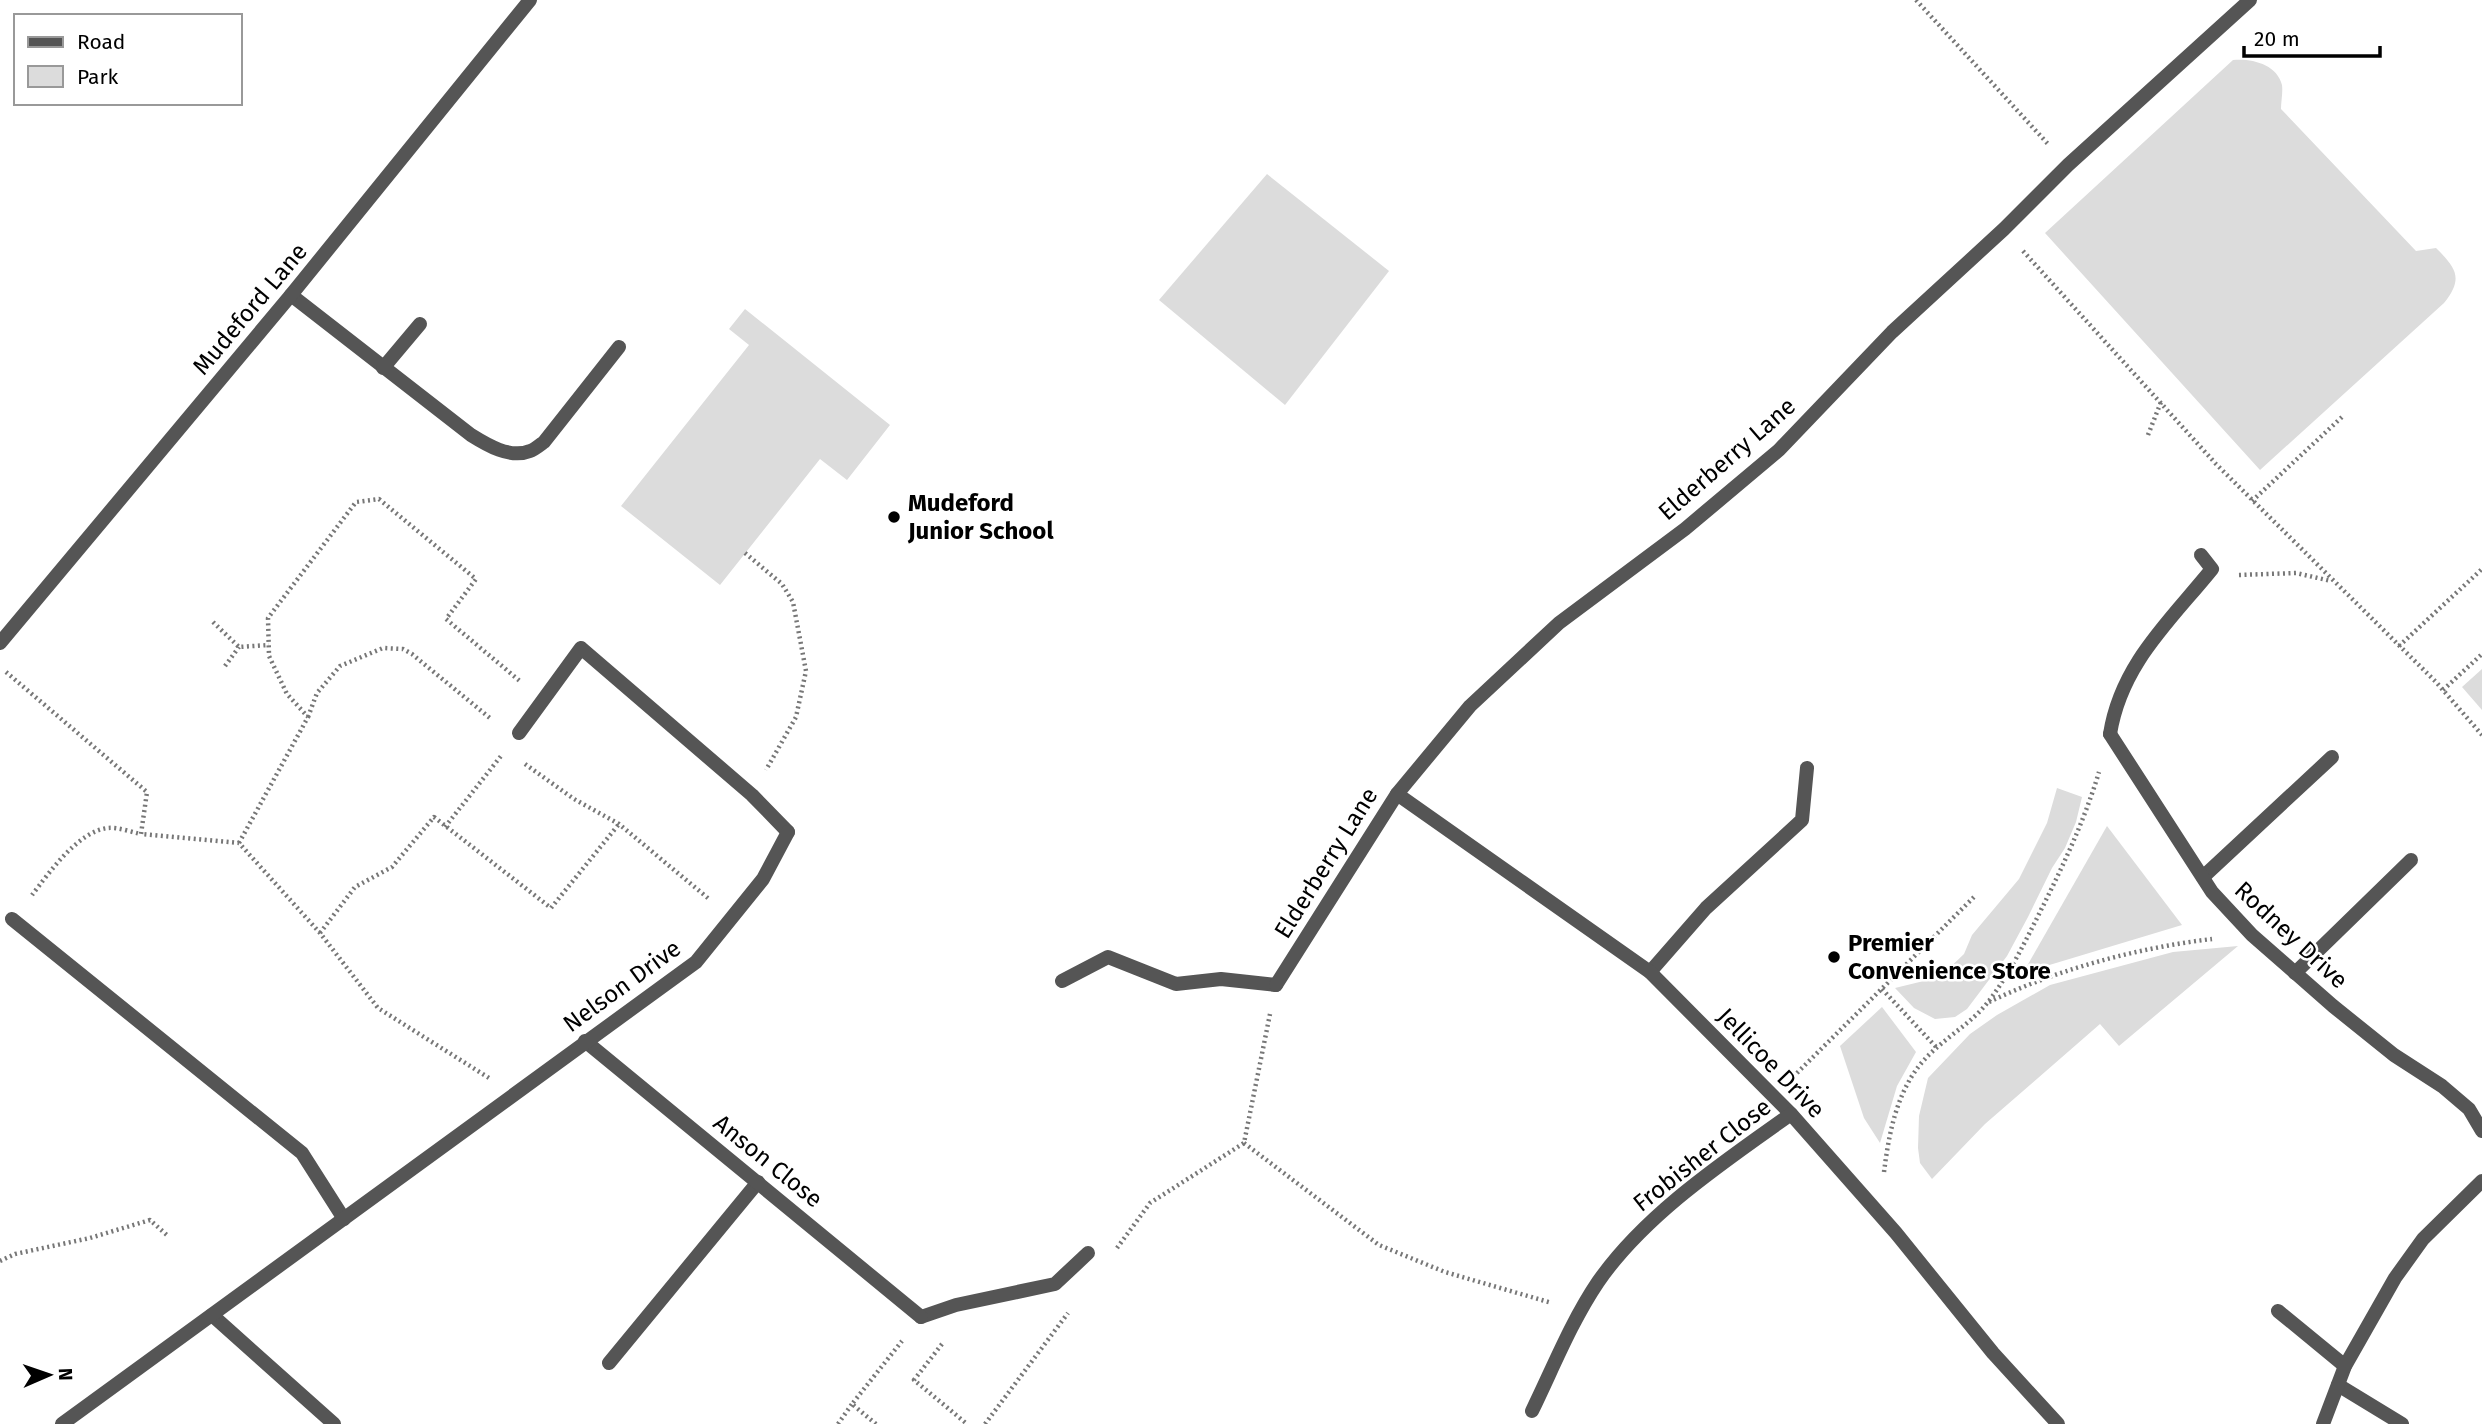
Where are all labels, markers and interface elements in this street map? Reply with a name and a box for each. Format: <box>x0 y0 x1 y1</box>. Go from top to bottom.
legend <box>14 14 242 105</box>
scale bar <box>2244 14 2380 58</box>
text: 20 m <box>2254 26 2300 52</box>
text: Road <box>77 29 125 55</box>
text: Park <box>77 64 119 90</box>
street label: Mudeford Lane <box>187 238 313 380</box>
street label: Elderberry Lane <box>1653 392 1801 526</box>
place label: Mudeford Junior School <box>907 489 1054 545</box>
marker: Mudeford Junior School <box>886 509 902 525</box>
street label: Elderberry Lane <box>1268 783 1384 943</box>
street label: Rodney Drive <box>2229 876 2353 994</box>
place label: Premier Convenience Store <box>1848 929 2051 985</box>
street label: Nelson Drive <box>558 934 686 1038</box>
marker: Premier Convenience Store <box>1826 949 1842 965</box>
street label: Jellicoe Drive <box>1712 1002 1830 1124</box>
street label: Frobisher Close <box>1628 1093 1776 1217</box>
street label: Anson Close <box>708 1109 828 1213</box>
north arrow <box>14 1340 84 1410</box>
text: N <box>54 1368 77 1381</box>

